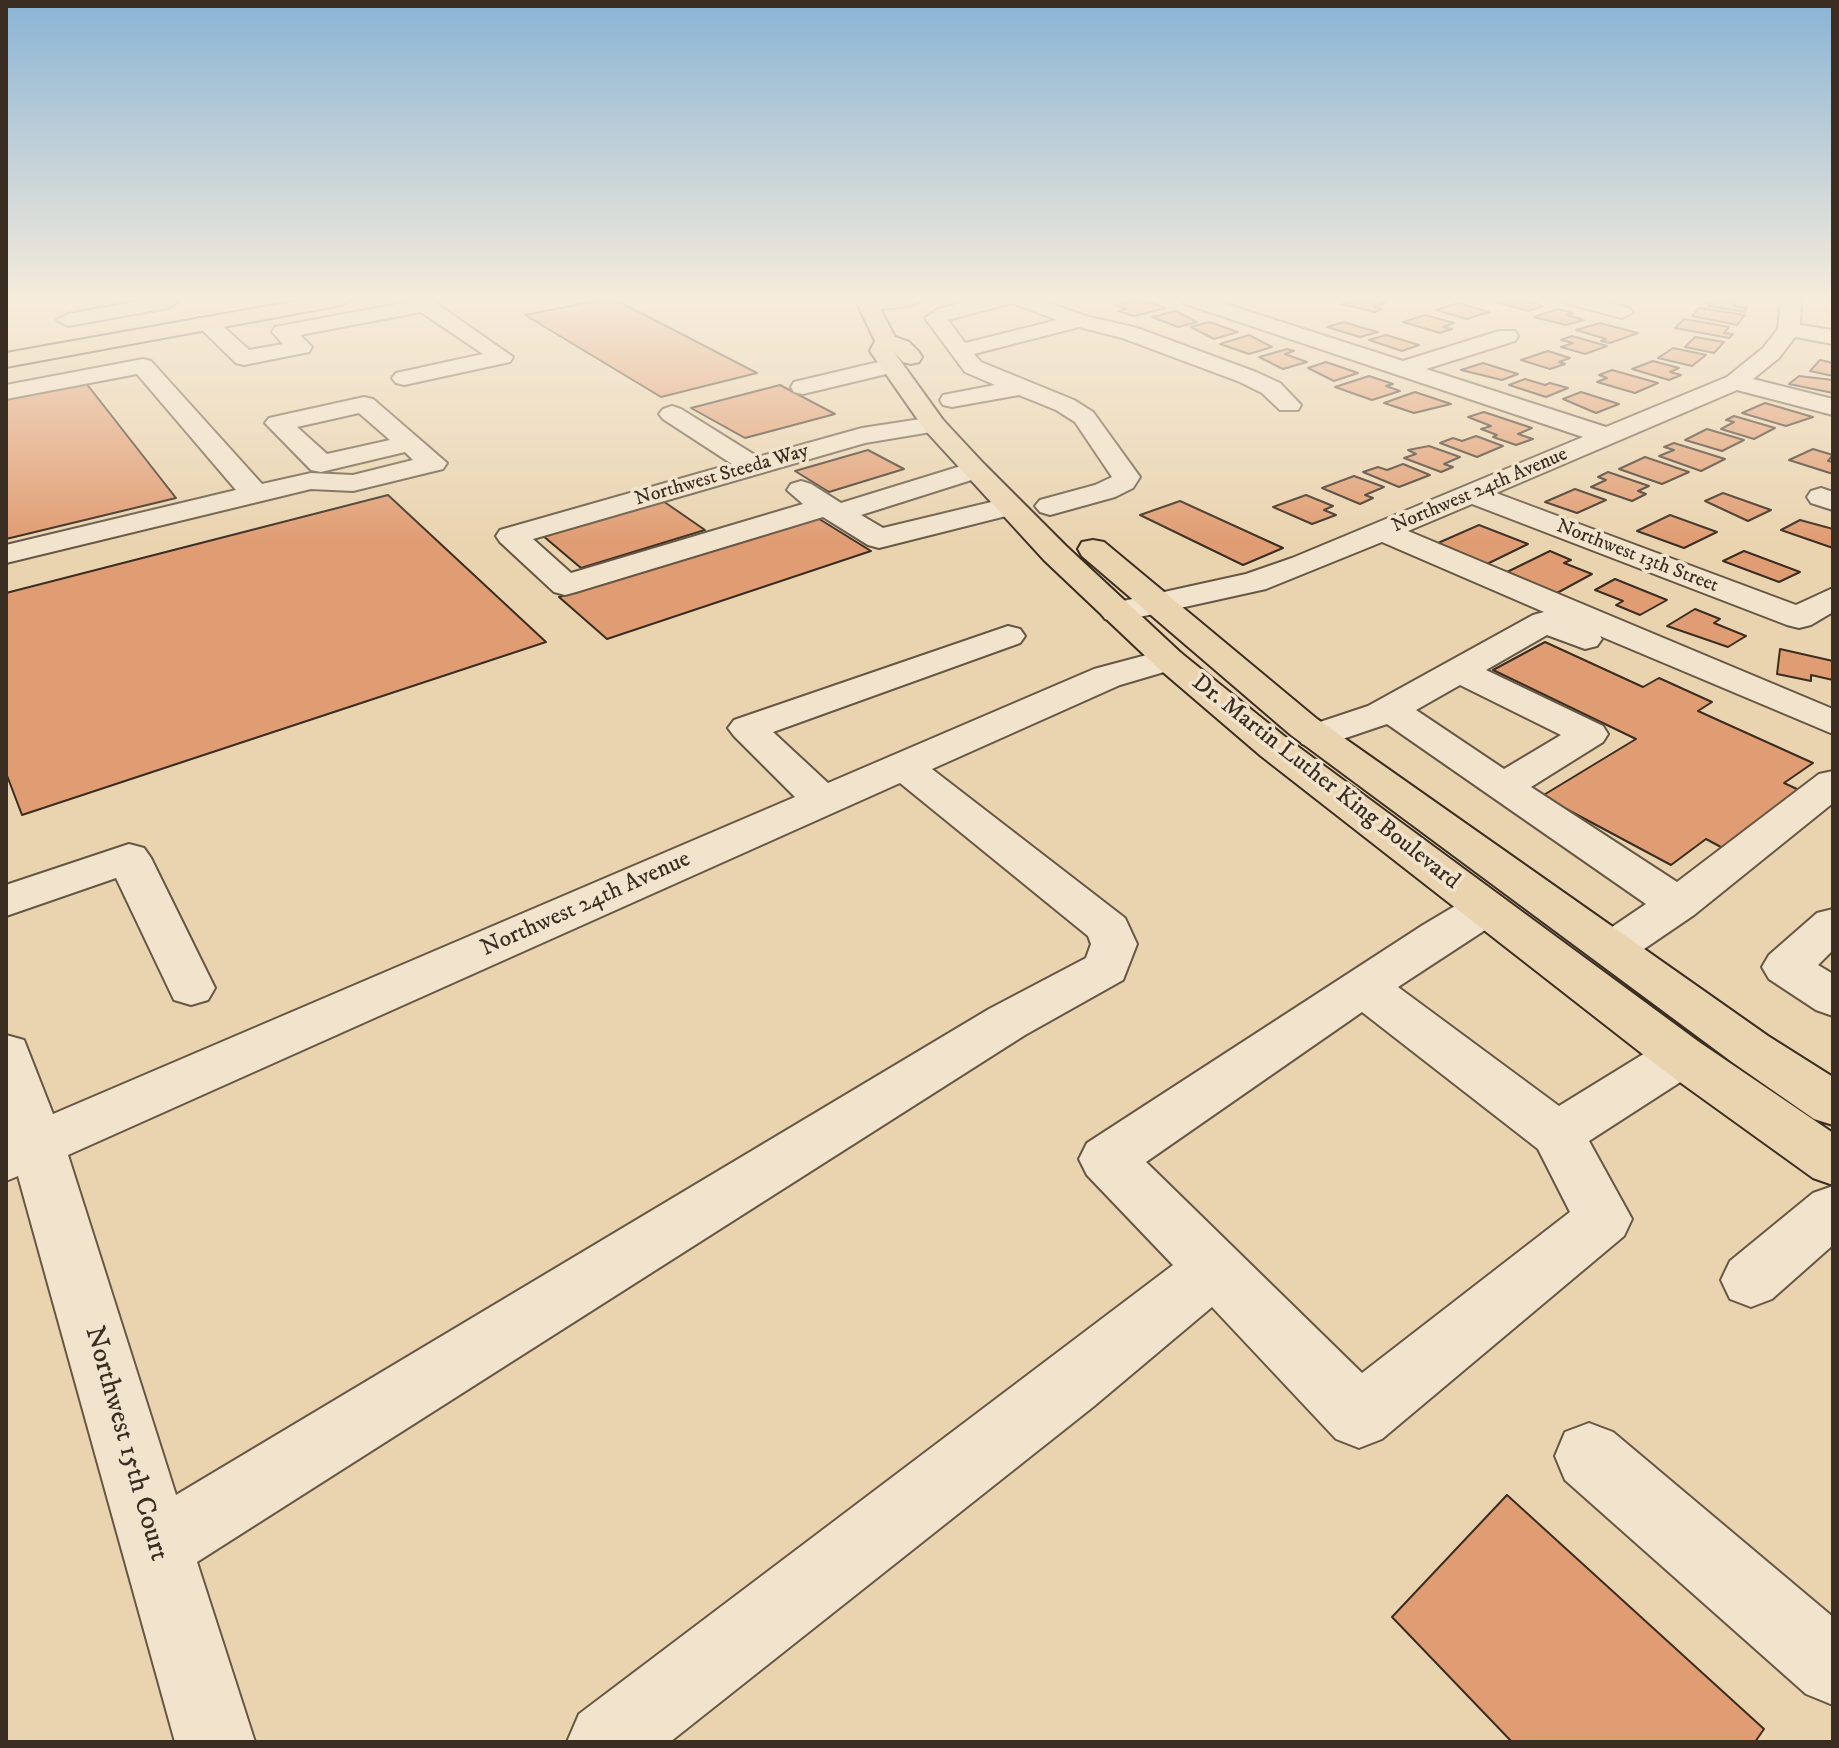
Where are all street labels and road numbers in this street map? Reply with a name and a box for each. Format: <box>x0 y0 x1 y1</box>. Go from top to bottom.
street label: Northwest Steeda Way <box>632 440 812 512</box>
street label: Northwest 24th Avenue <box>1389 443 1571 539</box>
street label: Northwest 13th Street <box>1553 515 1721 599</box>
street label: Dr. Martin Luther King Boulevard <box>1185 669 1465 897</box>
street label: Northwest 24th Avenue <box>477 846 695 964</box>
street label: Northwest 15th Court <box>75 1323 175 1565</box>

